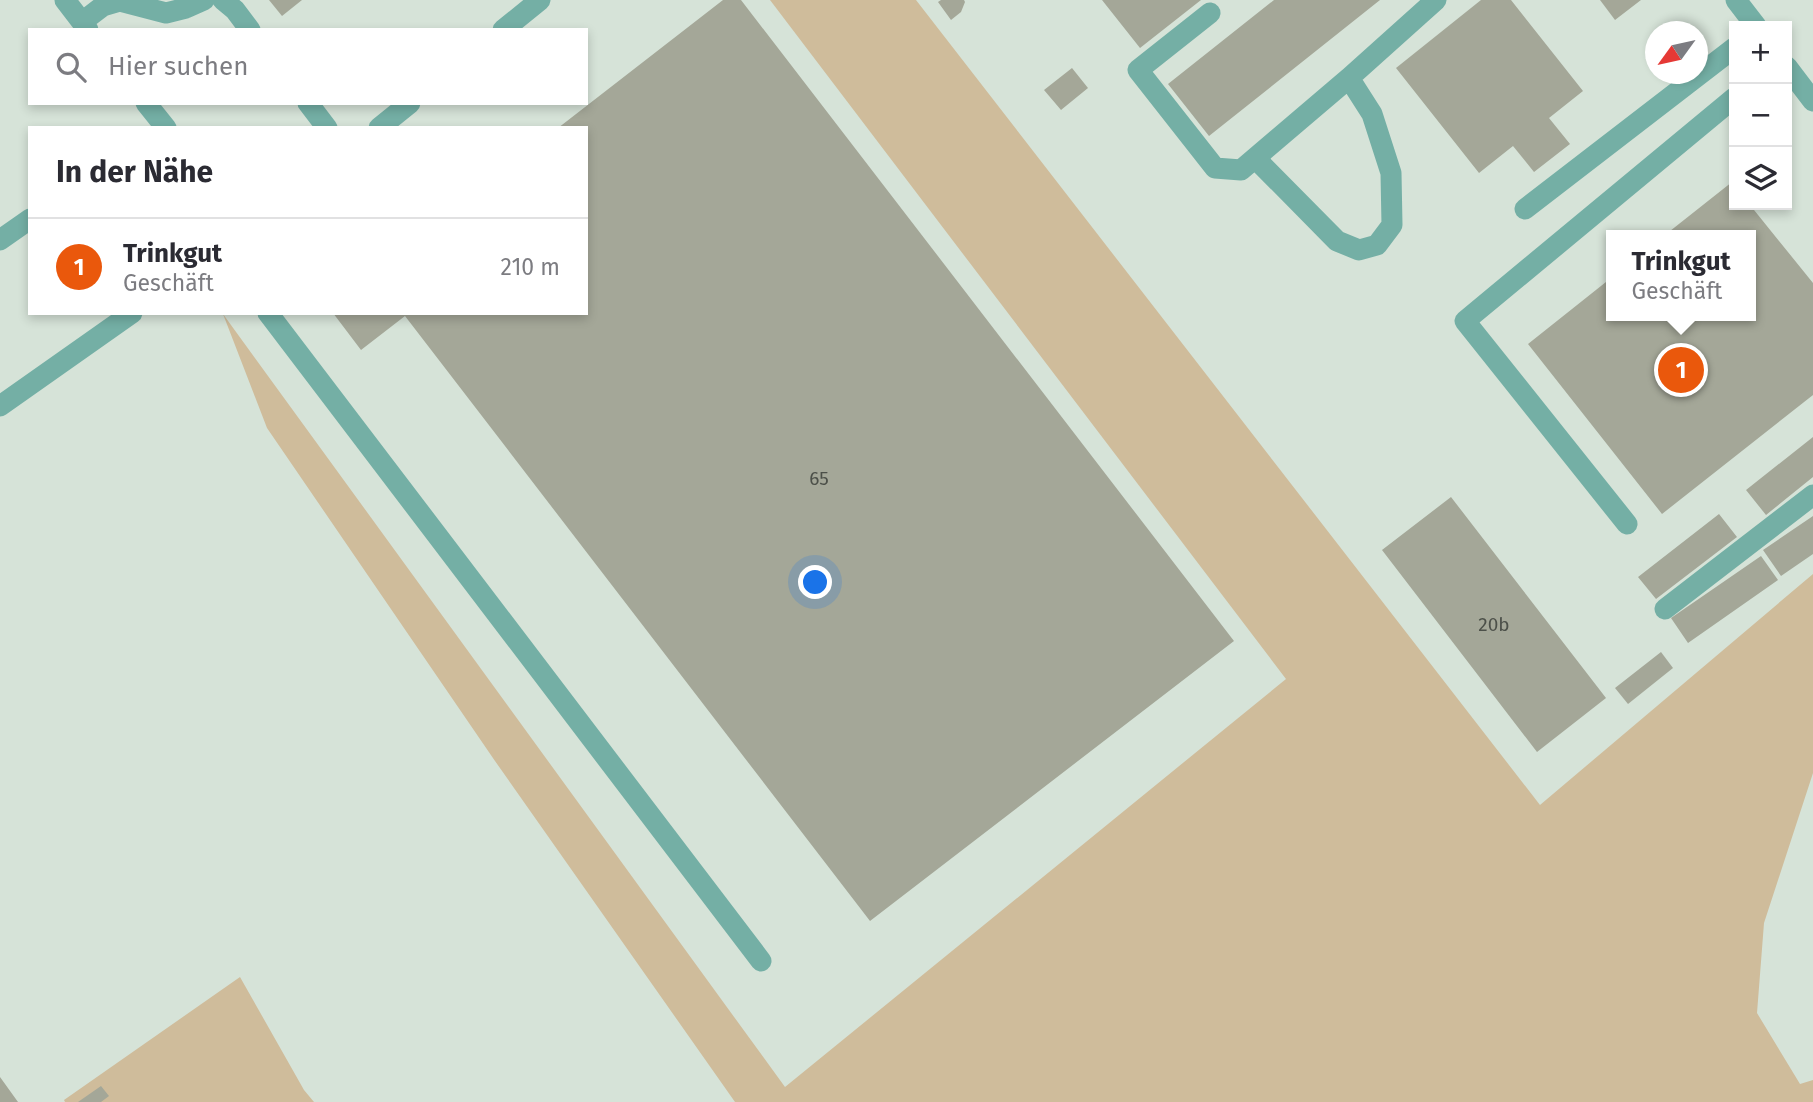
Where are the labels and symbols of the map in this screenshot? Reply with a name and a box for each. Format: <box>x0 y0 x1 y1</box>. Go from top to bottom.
north arrow <box>1645 21 1708 84</box>
pin: 1 <box>1658 344 1704 396</box>
house number: 65 <box>809 467 829 490</box>
your location <box>798 565 832 599</box>
house number: 20b <box>1478 613 1510 636</box>

